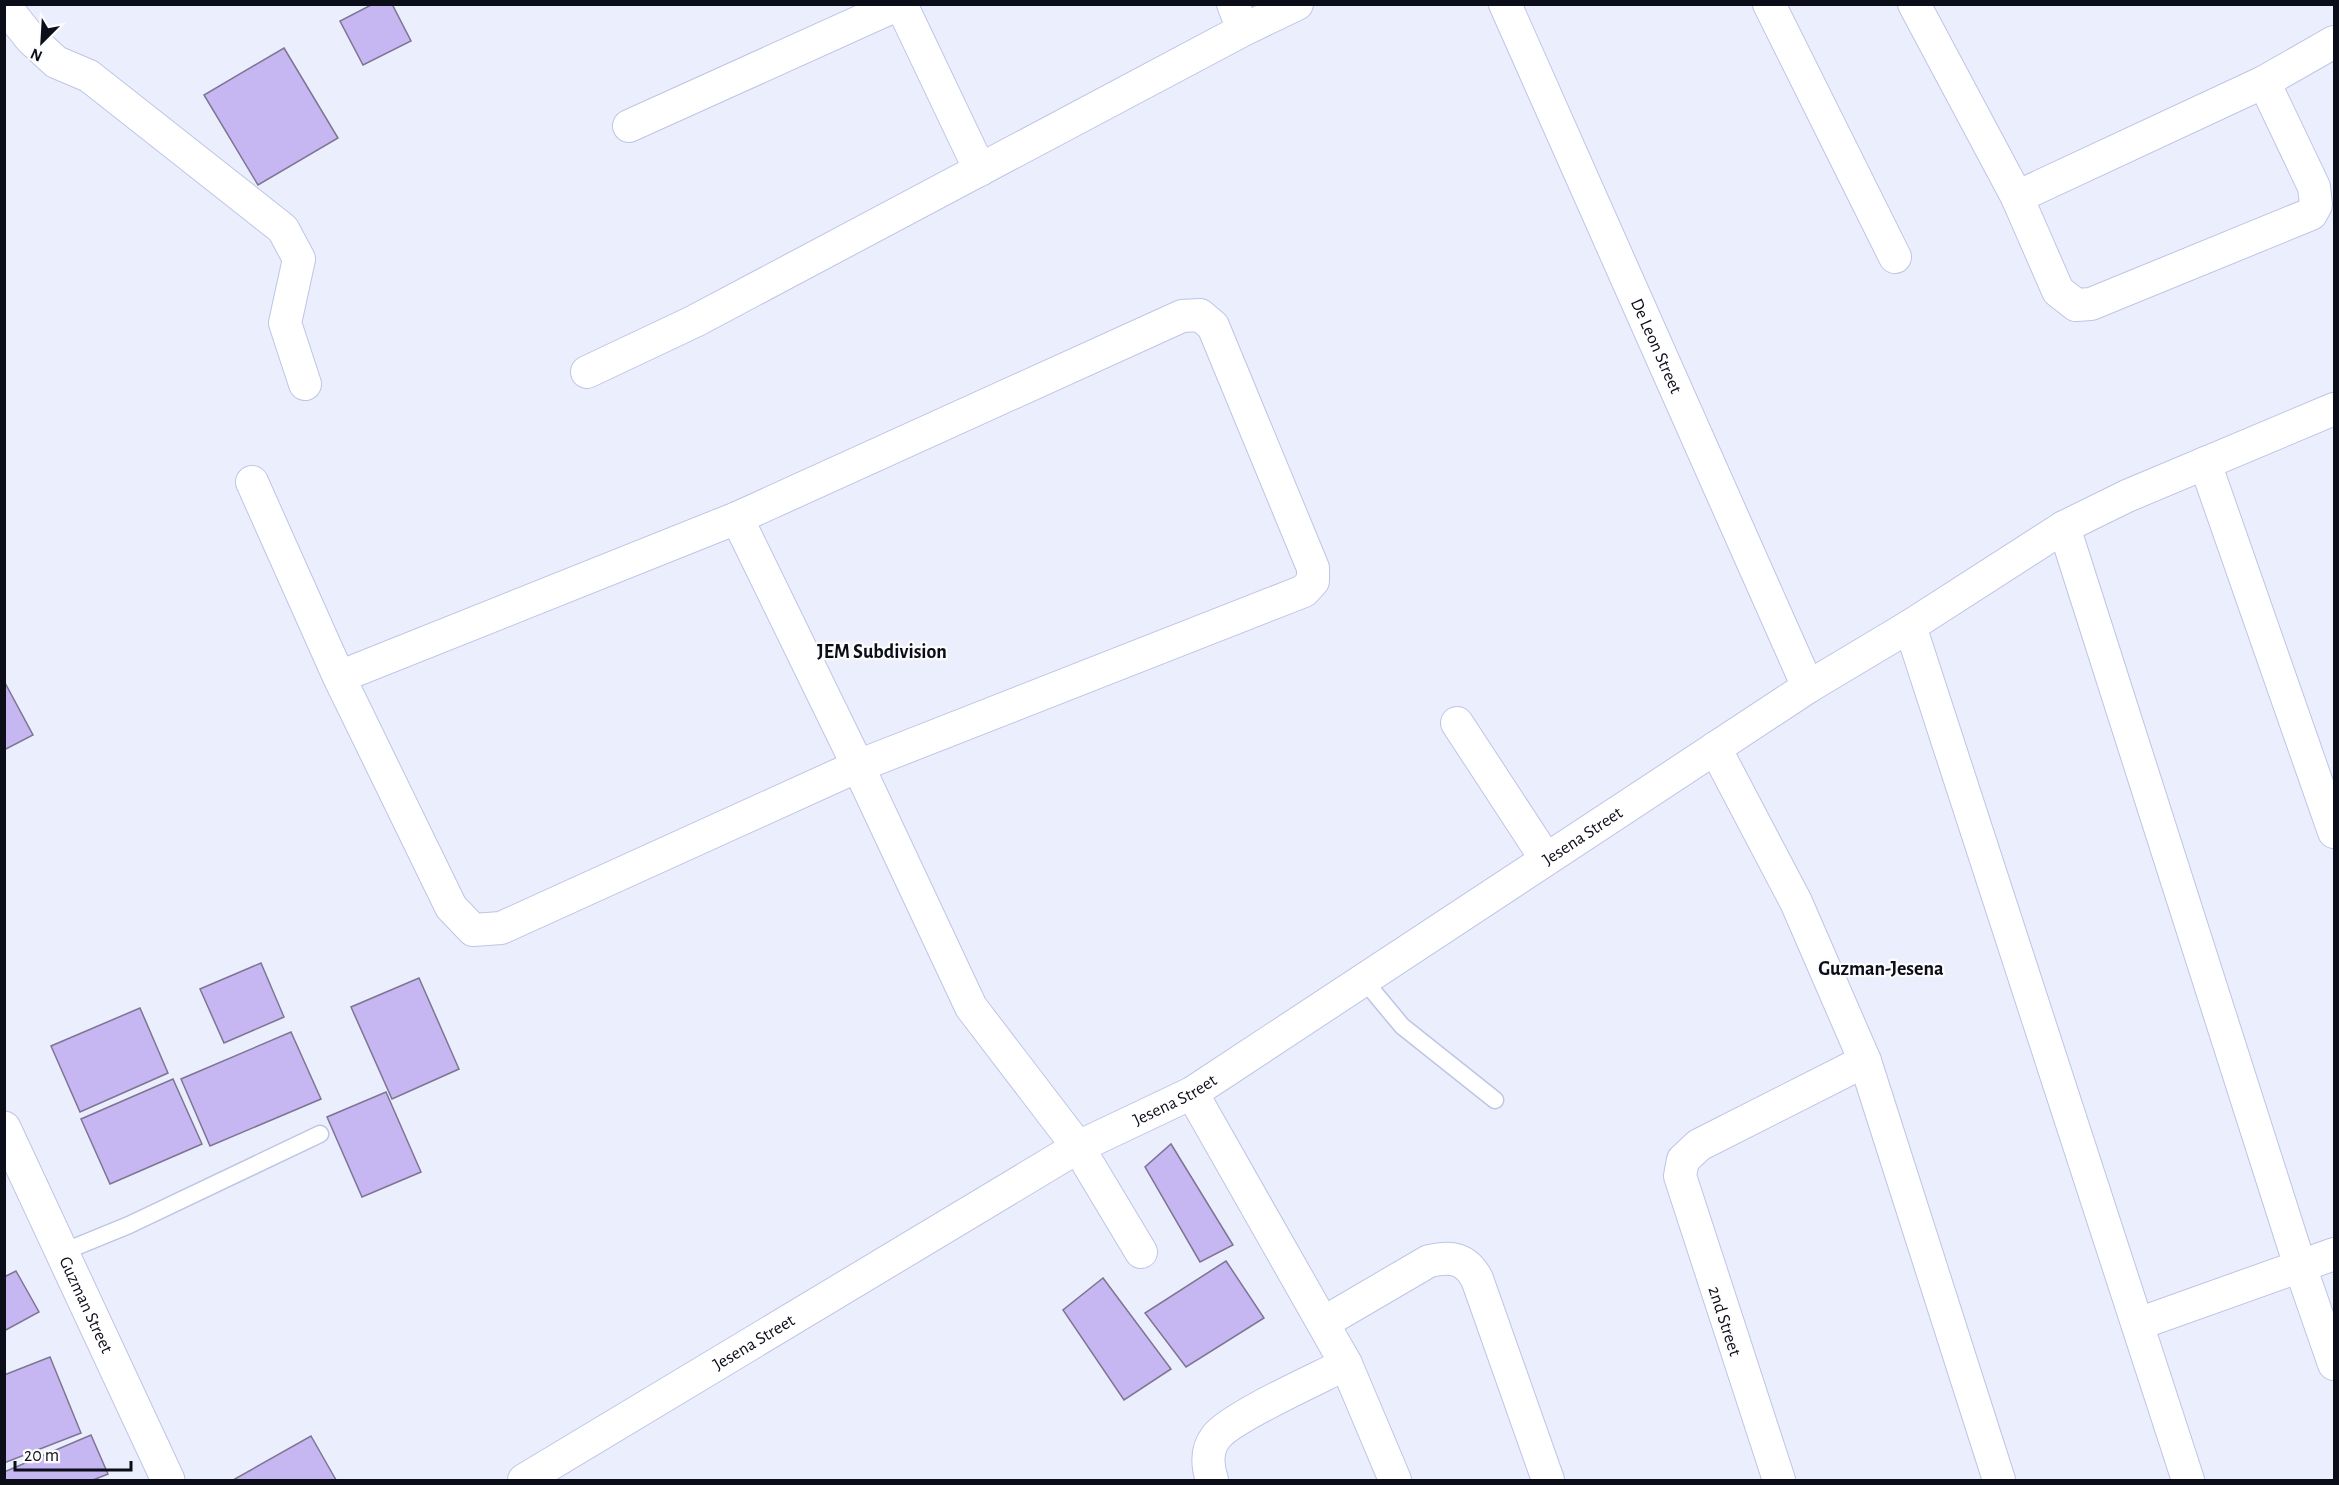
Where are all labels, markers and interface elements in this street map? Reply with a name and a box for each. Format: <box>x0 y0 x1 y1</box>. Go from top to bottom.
north arrow <box>12 12 72 72</box>
text: N <box>28 45 45 64</box>
street label: De Leon Street <box>1627 296 1685 397</box>
district label: JEM Subdivision <box>817 642 947 662</box>
street label: Jesena Street <box>1540 804 1626 869</box>
district label: Guzman-Jesena <box>1818 959 1944 979</box>
street label: Jesena Street <box>1130 1071 1220 1130</box>
street label: Guzman Street <box>55 1254 116 1356</box>
street label: 2nd Street <box>1704 1284 1744 1359</box>
street label: Jesena Street <box>710 1311 798 1374</box>
scale bar <box>15 1434 130 1472</box>
text: 20 m <box>24 1447 59 1465</box>

